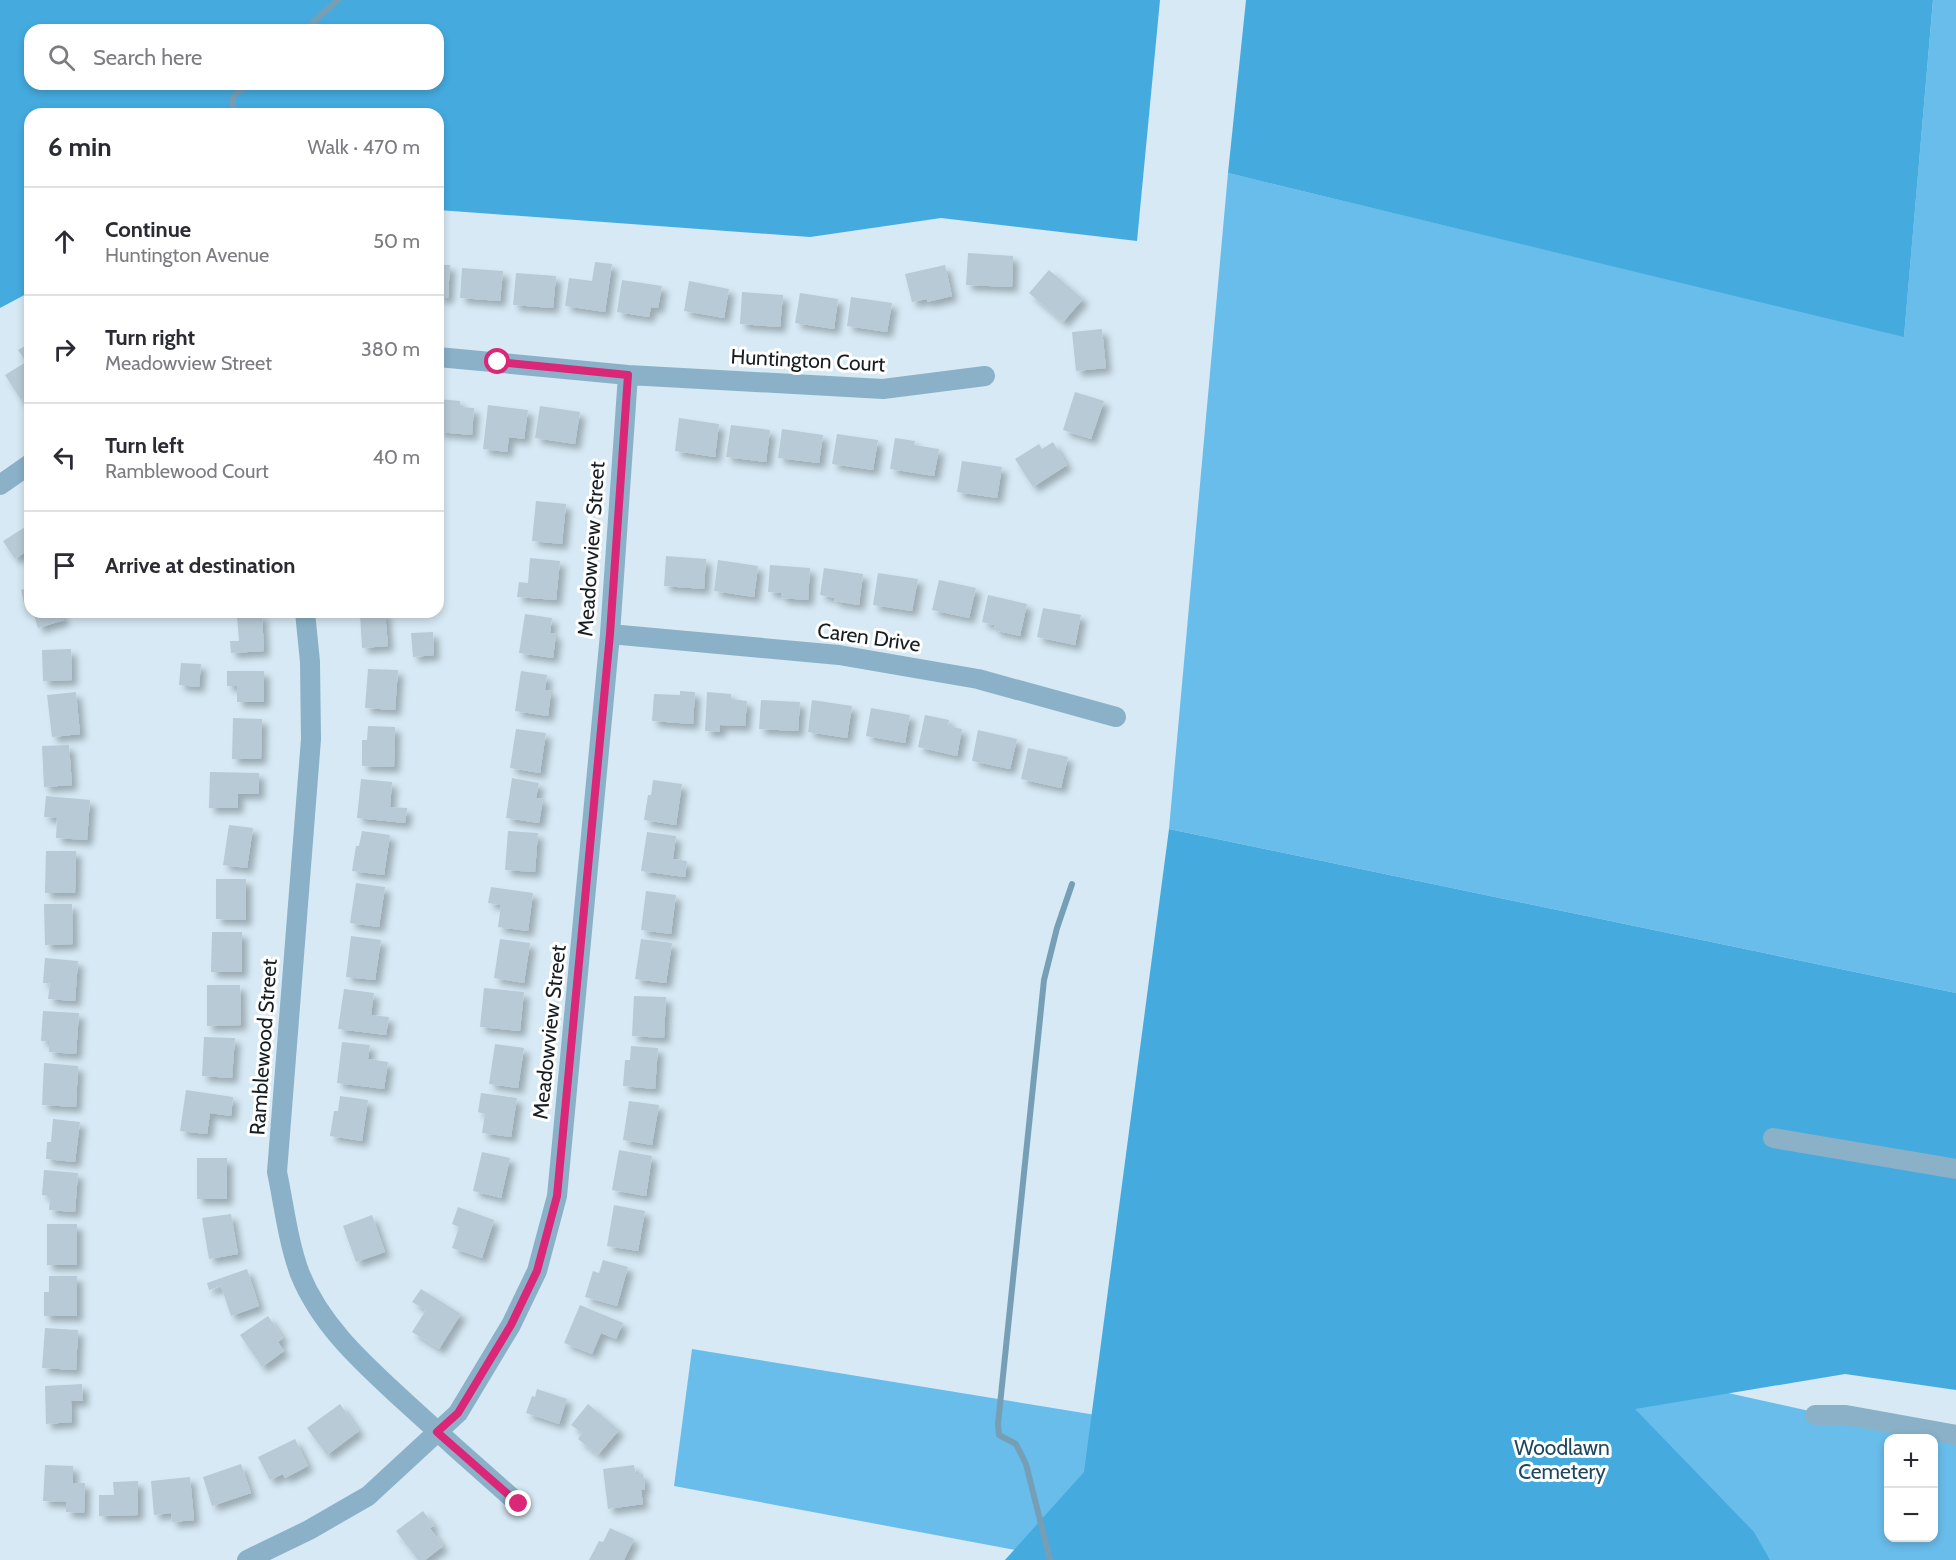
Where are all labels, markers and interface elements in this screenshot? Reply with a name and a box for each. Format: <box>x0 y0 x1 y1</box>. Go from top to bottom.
search box <box>24 24 444 90</box>
icon: search <box>45 41 78 74</box>
text: Search here <box>93 44 202 71</box>
text: 6 min <box>48 131 112 163</box>
text: Walk · 470 m <box>307 135 420 159</box>
text: Continue <box>105 216 191 243</box>
icon: ahead <box>48 225 81 258</box>
text: 50 m <box>373 229 420 253</box>
text: Huntington Avenue <box>105 243 269 267</box>
text: Turn right <box>105 324 195 351</box>
icon: right <box>48 333 81 366</box>
text: 380 m <box>361 337 420 361</box>
street label: Huntington Court <box>730 343 886 377</box>
route start <box>484 348 510 374</box>
text: Meadowview Street <box>105 351 272 375</box>
text: Turn left <box>105 432 184 459</box>
icon: left <box>48 441 81 474</box>
text: 40 m <box>372 445 420 469</box>
text: Ramblewood Court <box>105 459 269 483</box>
street label: Meadowview Street <box>572 461 610 637</box>
icon: arrive <box>48 549 81 582</box>
text: Arrive at destination <box>105 552 295 579</box>
street label: Caren Drive <box>816 617 922 657</box>
street label: Meadowview Street <box>527 943 571 1121</box>
street label: Ramblewood Street <box>244 958 282 1136</box>
map controls <box>1884 1434 1938 1542</box>
button: + <box>1884 1434 1938 1488</box>
park label: Woodlawn Cemetery <box>1514 1435 1610 1484</box>
button: − <box>1884 1488 1938 1542</box>
route end <box>505 1490 531 1516</box>

